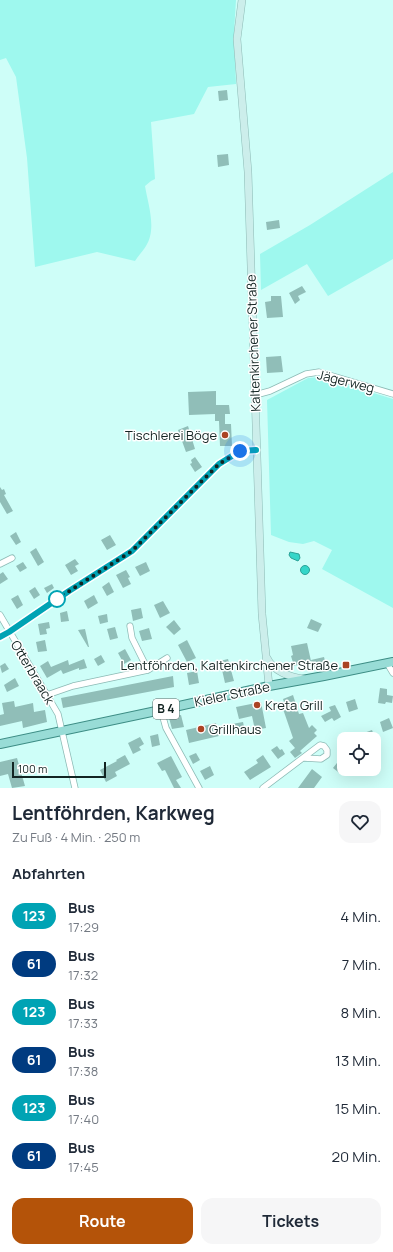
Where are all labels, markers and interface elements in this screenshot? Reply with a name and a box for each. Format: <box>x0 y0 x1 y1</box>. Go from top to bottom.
street label: Kaltenkirchener Straße <box>242 274 264 412</box>
street label: Jägerweg <box>316 365 376 397</box>
place label: Tischlerei Böge <box>125 426 217 444</box>
marker: Tischlerei Böge <box>220 430 230 440</box>
your location <box>230 441 250 461</box>
unlabelled marker <box>48 590 66 608</box>
street label: Otterbraack <box>7 637 59 708</box>
place label: Lentföhrden, Kaltenkirchener Straße <box>121 656 338 674</box>
marker: Lentföhrden, Kaltenkirchener Straße <box>341 660 351 670</box>
street label: Kieler Straße <box>193 677 272 711</box>
place label: Kreta Grill <box>265 696 323 714</box>
road number: B 4 <box>153 699 179 719</box>
marker: Kreta Grill <box>252 700 262 710</box>
place label: Grillhaus <box>209 720 262 738</box>
marker: Grillhaus <box>196 724 206 734</box>
map controls <box>337 732 381 776</box>
button: locate <box>337 732 381 776</box>
scale bar <box>12 760 106 779</box>
text: 100 m <box>18 761 47 776</box>
text: Lentföhrden, Karkweg <box>12 800 215 826</box>
button: heart <box>339 801 381 843</box>
text: Zu Fuß · 4 Min. · 250 m <box>12 828 140 846</box>
text: Abfahrten <box>12 863 85 884</box>
text: Bus <box>68 897 95 918</box>
text: 123 <box>23 906 45 925</box>
text: 4 Min. <box>340 906 381 927</box>
text: 17:29 <box>68 918 99 936</box>
text: Bus <box>68 945 95 966</box>
text: 61 <box>27 954 41 973</box>
text: 7 Min. <box>342 954 381 975</box>
text: 17:32 <box>68 966 98 984</box>
text: Bus <box>68 993 95 1014</box>
text: 123 <box>23 1002 45 1021</box>
text: 8 Min. <box>340 1002 381 1023</box>
text: 17:33 <box>68 1014 98 1032</box>
text: Bus <box>68 1041 95 1062</box>
text: 61 <box>27 1050 41 1069</box>
text: 13 Min. <box>335 1050 381 1071</box>
text: 17:38 <box>68 1062 98 1080</box>
text: Bus <box>68 1089 95 1110</box>
text: 123 <box>23 1098 45 1117</box>
text: 15 Min. <box>335 1098 381 1119</box>
text: 17:40 <box>68 1110 99 1128</box>
text: Bus <box>68 1137 95 1158</box>
text: 61 <box>27 1146 41 1165</box>
text: 20 Min. <box>331 1146 381 1167</box>
text: 17:45 <box>68 1158 99 1176</box>
button: Route <box>12 1198 193 1244</box>
button: Tickets <box>201 1198 381 1244</box>

